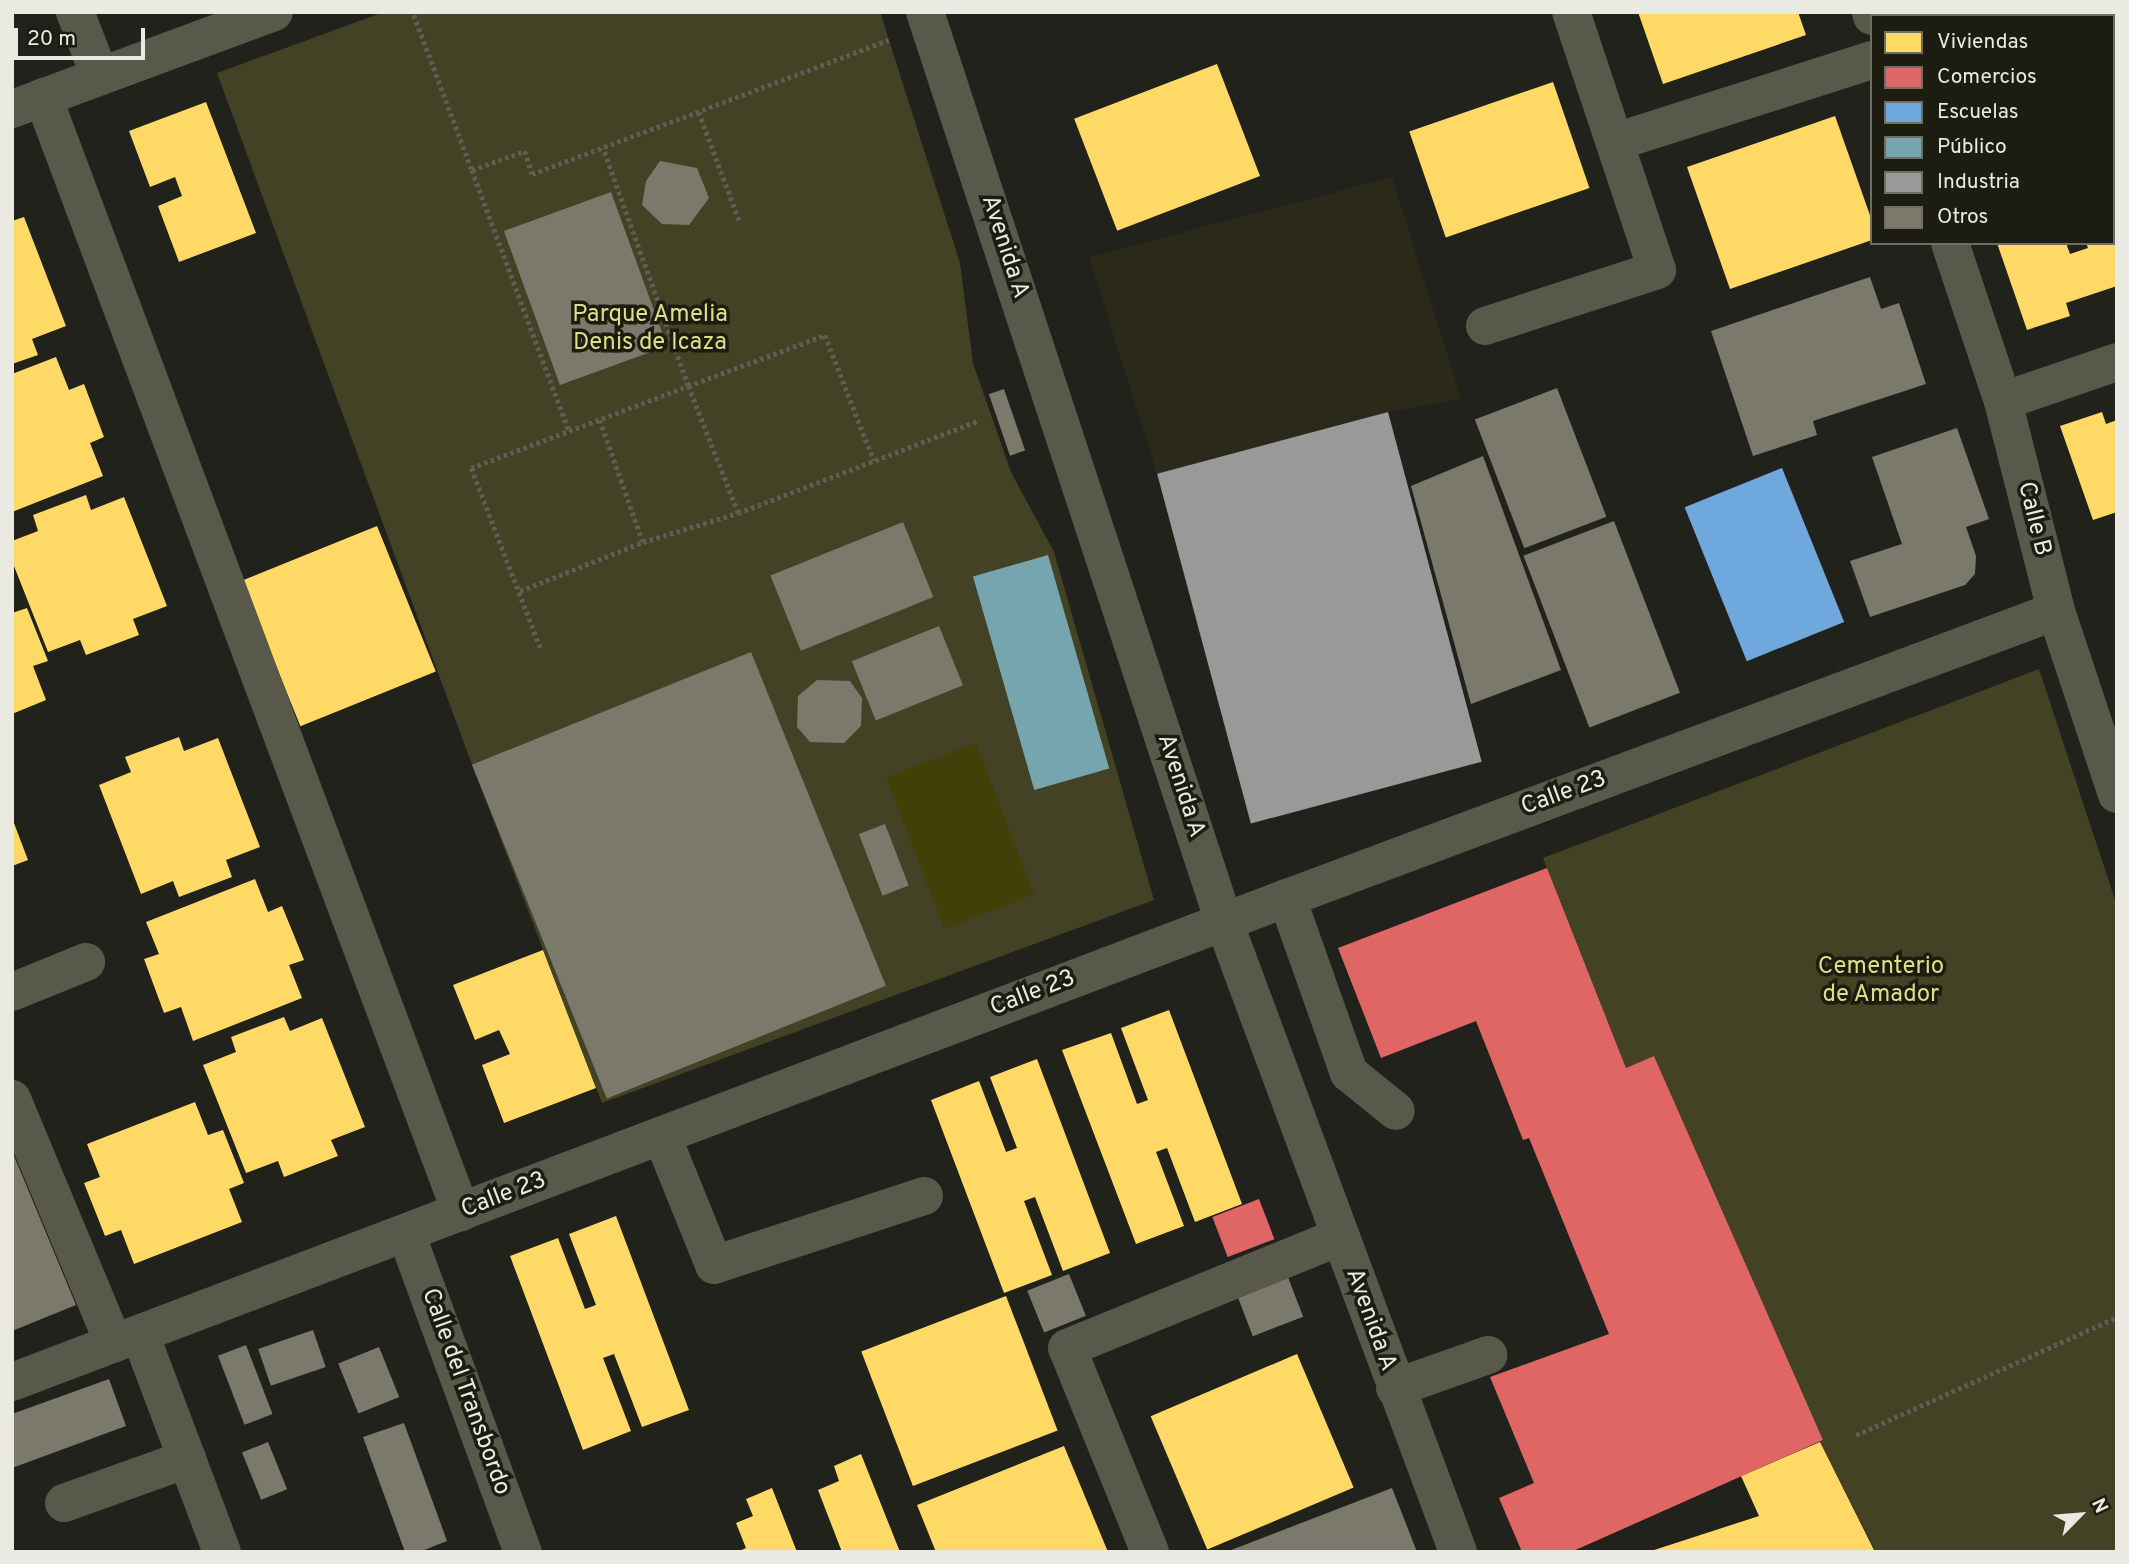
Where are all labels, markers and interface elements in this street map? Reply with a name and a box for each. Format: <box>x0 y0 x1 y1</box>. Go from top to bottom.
scale bar <box>18 14 149 58</box>
legend <box>1870 14 2115 245</box>
text: 20 m <box>27 26 76 53</box>
text: Viviendas <box>1937 29 2028 56</box>
text: Comercios <box>1937 64 2037 91</box>
text: Escuelas <box>1937 99 2019 126</box>
text: Público <box>1937 134 2007 161</box>
text: Industria <box>1937 169 2020 196</box>
street label: Avenida A <box>974 191 1034 303</box>
text: Otros <box>1937 204 1988 231</box>
park label: Parque Amelia Denis de Icaza <box>572 302 728 358</box>
street label: Calle B <box>2010 479 2056 559</box>
street label: Avenida A <box>1150 730 1210 842</box>
street label: Calle 23 <box>1518 765 1610 823</box>
park label: Cementerio de Amador <box>1818 954 1944 1010</box>
street label: Calle 23 <box>987 965 1079 1023</box>
street label: Calle 23 <box>458 1167 550 1225</box>
street label: Avenida A <box>1338 1264 1402 1376</box>
street label: Calle del Transbordo <box>414 1284 516 1500</box>
north arrow <box>2045 1480 2115 1550</box>
text: N <box>2085 1495 2113 1517</box>

